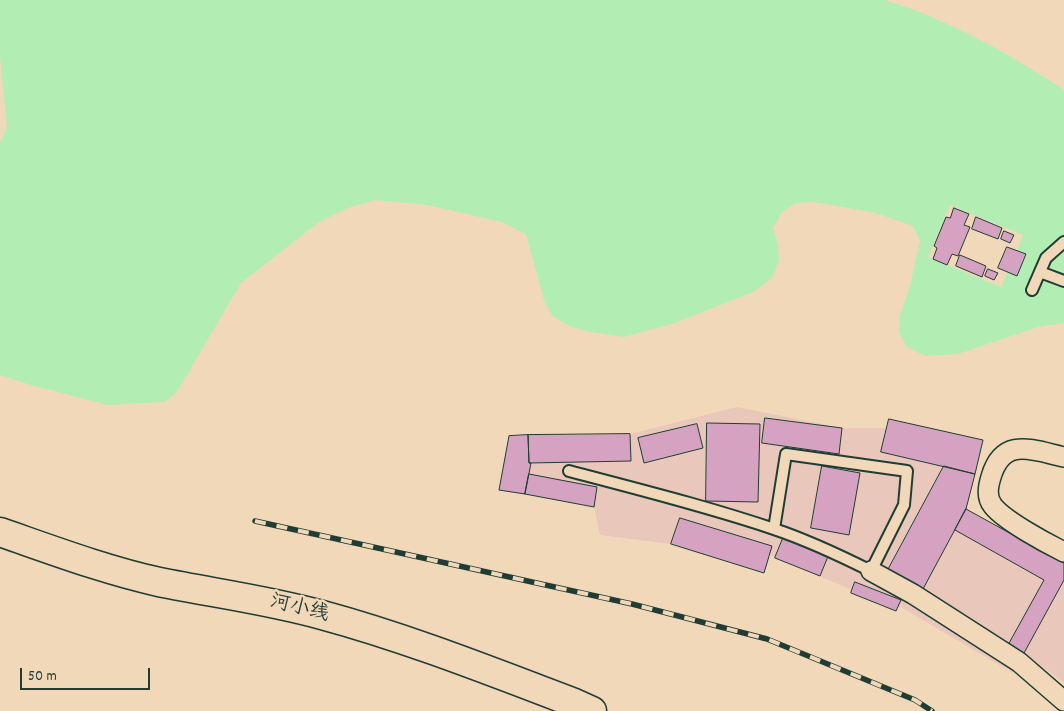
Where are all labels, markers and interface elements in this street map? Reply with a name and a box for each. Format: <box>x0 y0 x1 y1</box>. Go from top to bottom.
street label: 河小线 <box>267 591 331 629</box>
scale bar <box>22 658 152 690</box>
text: 50 m <box>28 666 57 688</box>

